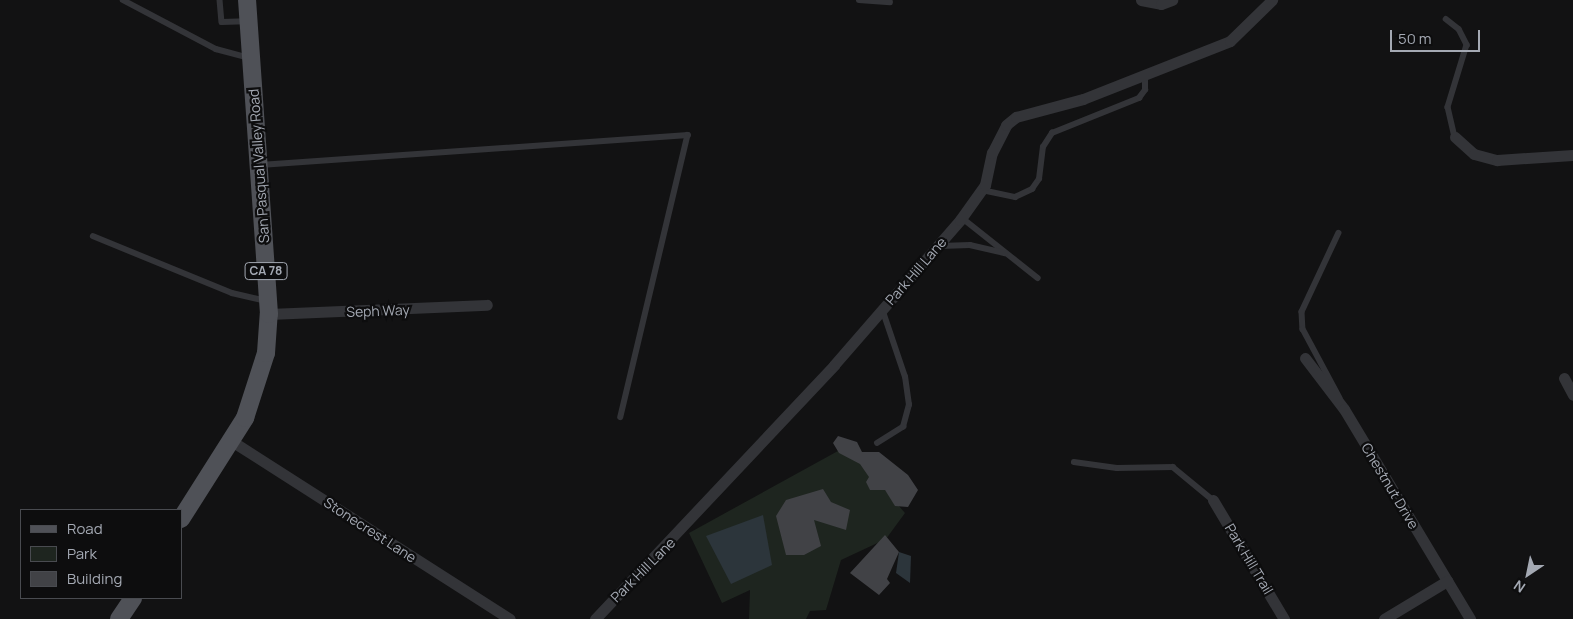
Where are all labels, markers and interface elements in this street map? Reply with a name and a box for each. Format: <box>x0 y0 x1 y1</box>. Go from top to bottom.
scale bar <box>1393 20 1483 52</box>
text: 50 m <box>1398 28 1432 49</box>
street label: San Pasqual Valley Road <box>245 88 273 244</box>
street label: Park Hill Lane <box>882 234 950 308</box>
road number: CA 78 <box>244 262 288 280</box>
street label: Seph Way <box>346 302 410 320</box>
street label: Chestnut Drive <box>1358 440 1422 532</box>
street label: Stonecrest Lane <box>321 494 419 566</box>
legend <box>20 509 182 599</box>
text: Road <box>67 518 103 539</box>
street label: Park Hill Trail <box>1221 521 1277 597</box>
street label: Park Hill Lane <box>607 534 679 606</box>
text: Park <box>67 543 97 564</box>
north arrow <box>1503 549 1553 599</box>
text: Building <box>67 568 122 589</box>
text: N <box>1510 576 1529 598</box>

